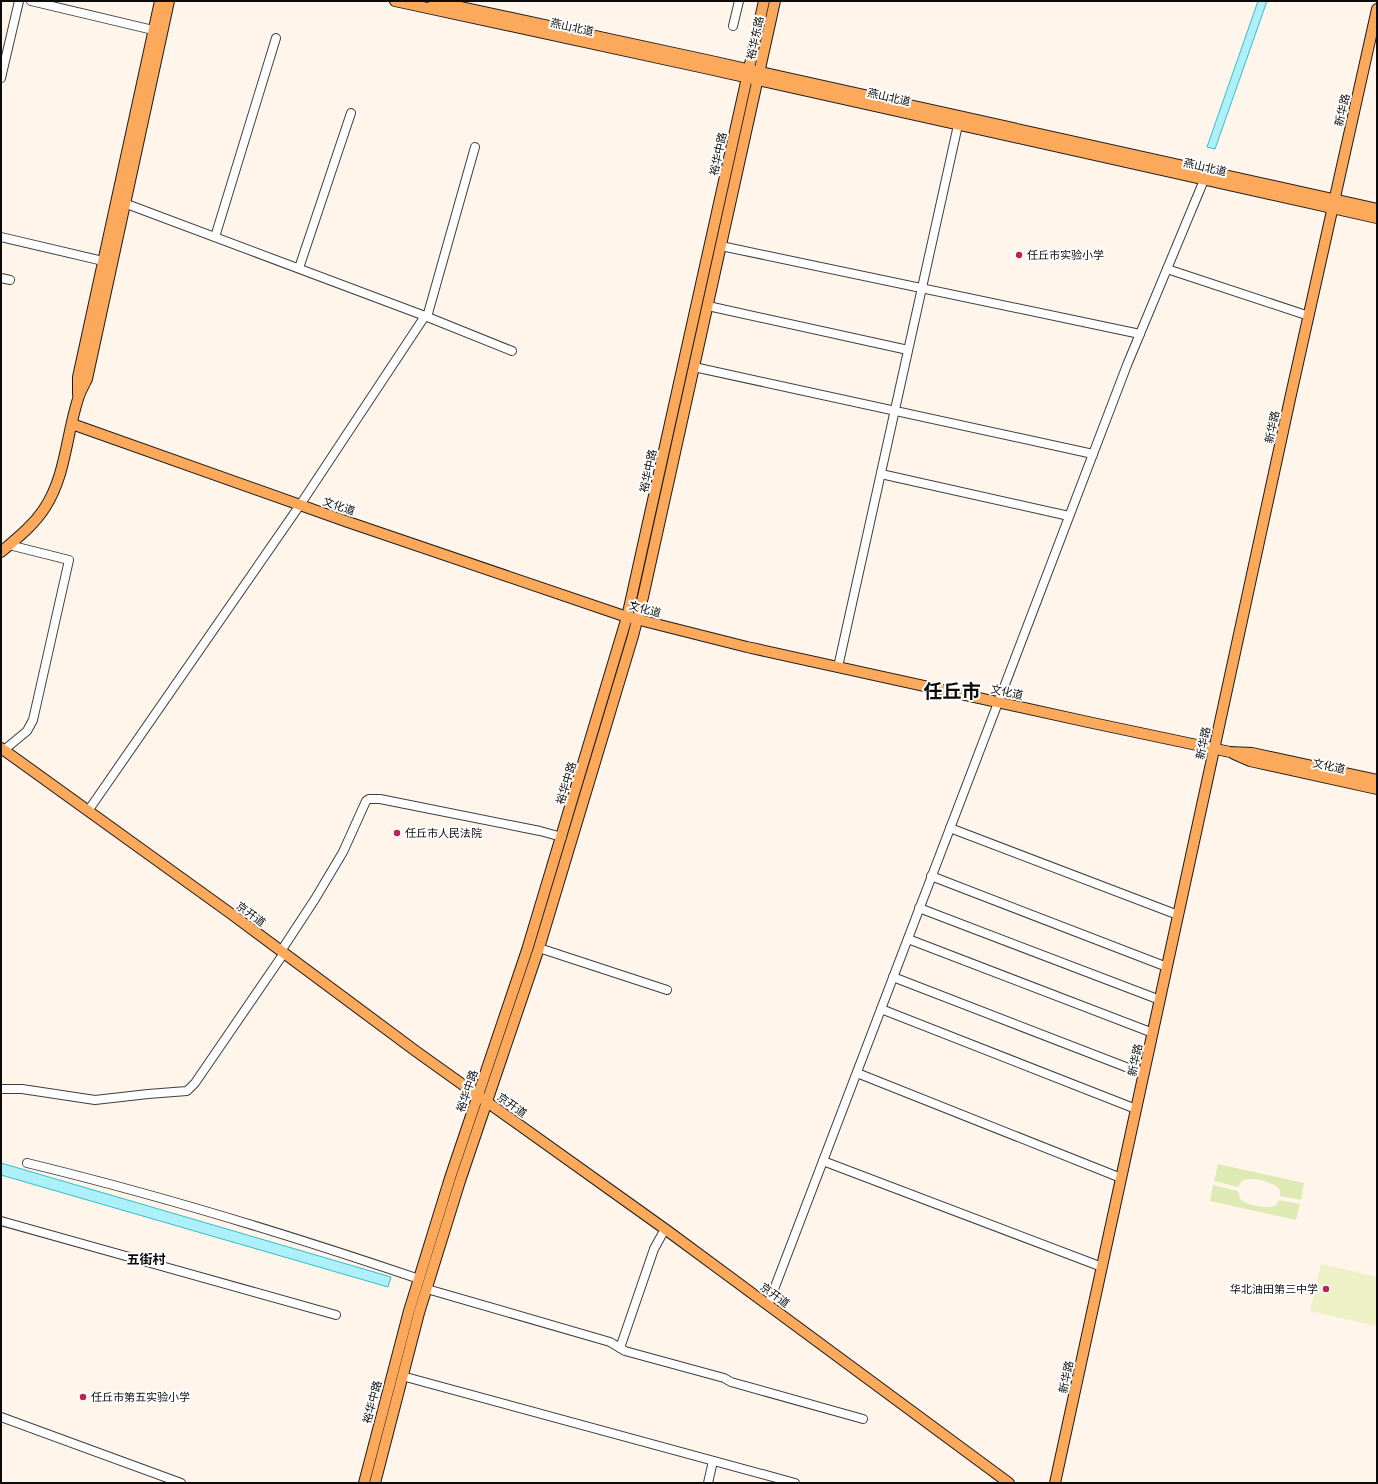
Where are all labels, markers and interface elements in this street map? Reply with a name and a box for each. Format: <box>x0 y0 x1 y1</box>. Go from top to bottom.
street label: 裕华东路 <box>745 15 765 61</box>
street label: 燕山北道 <box>549 17 595 37</box>
street label: 燕山北道 <box>866 86 912 108</box>
street label: 新华路 <box>1332 93 1352 127</box>
street label: 裕华中路 <box>708 131 728 177</box>
street label: 燕山北道 <box>1182 156 1228 178</box>
place label: 任丘市实验小学 <box>1027 249 1104 261</box>
marker: 任丘市实验小学 <box>1014 250 1024 260</box>
street label: 新华路 <box>1263 410 1281 444</box>
street label: 裕华中路 <box>638 448 658 494</box>
street label: 文化道 <box>321 495 357 517</box>
street label: 文化道 <box>628 599 662 619</box>
district label: 任丘市 <box>923 681 981 702</box>
street label: 文化道 <box>990 683 1024 701</box>
street label: 新华路 <box>1194 726 1212 760</box>
street label: 文化道 <box>1312 757 1346 775</box>
street label: 裕华中路 <box>554 760 578 806</box>
place label: 任丘市人民法院 <box>405 827 482 839</box>
marker: 任丘市人民法院 <box>392 828 402 838</box>
street label: 京开道 <box>234 899 268 929</box>
street label: 新华路 <box>1126 1043 1144 1077</box>
street label: 裕华中路 <box>454 1068 480 1114</box>
street label: 京开道 <box>495 1091 529 1119</box>
district label: 五街村 <box>126 1252 166 1267</box>
street label: 京开道 <box>758 1280 792 1310</box>
place label: 华北油田第三中学 <box>1230 1283 1318 1295</box>
marker: 华北油田第三中学 <box>1321 1284 1331 1294</box>
street label: 新华路 <box>1057 1360 1075 1394</box>
street label: 裕华中路 <box>361 1379 383 1425</box>
place label: 任丘市第五实验小学 <box>91 1391 190 1403</box>
marker: 任丘市第五实验小学 <box>78 1392 88 1402</box>

